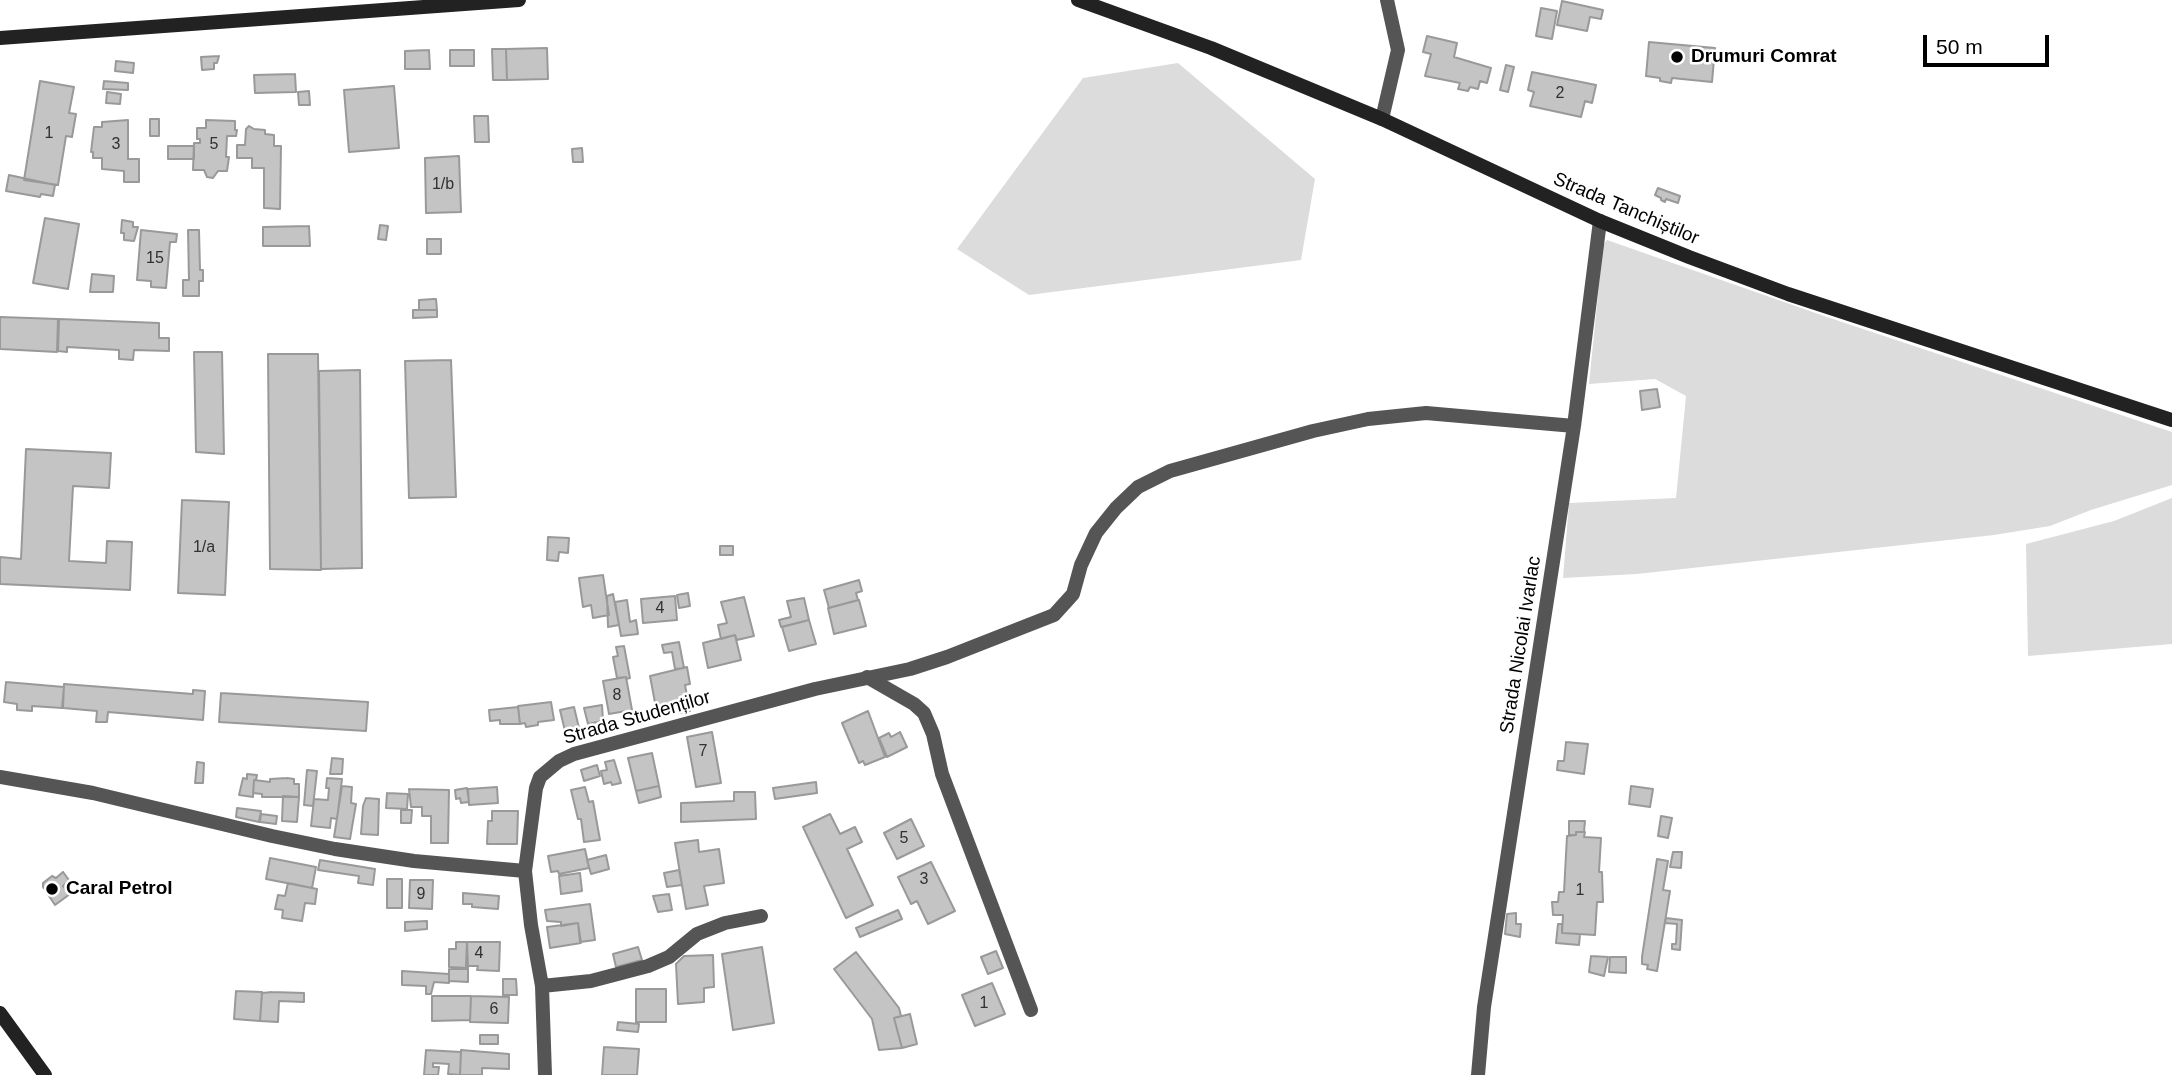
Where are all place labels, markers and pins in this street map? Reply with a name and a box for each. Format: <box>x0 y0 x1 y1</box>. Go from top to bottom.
place label: Drumuri Comrat <box>1691 46 1837 68</box>
marker: Drumuri Comrat <box>1669 49 1685 65</box>
place label: Caral Petrol <box>66 878 173 900</box>
marker: Caral Petrol <box>44 881 60 897</box>

